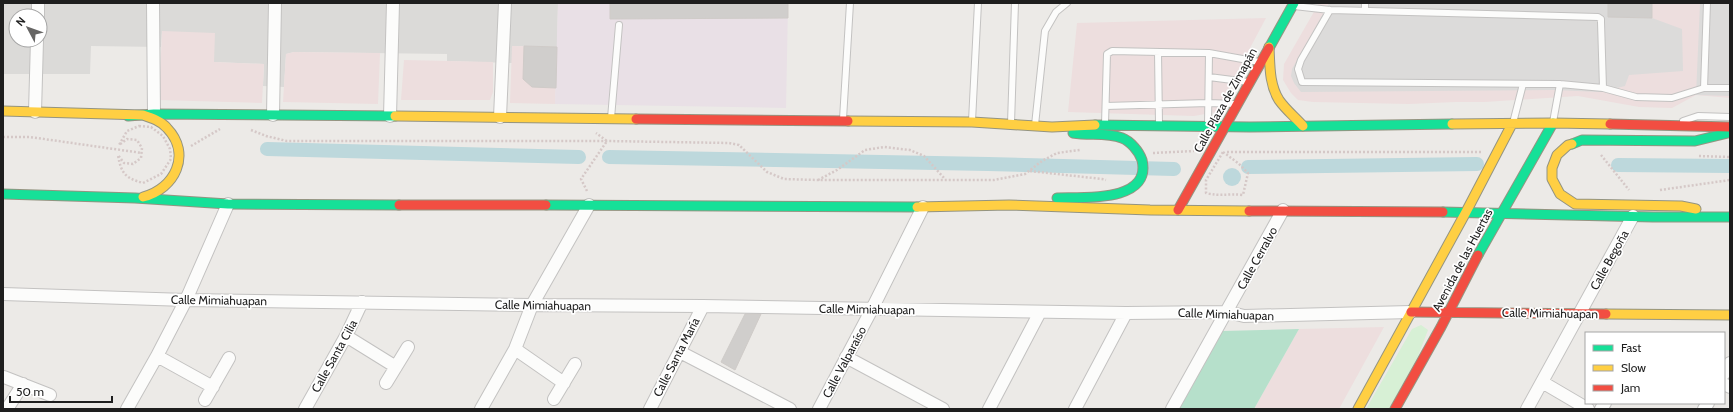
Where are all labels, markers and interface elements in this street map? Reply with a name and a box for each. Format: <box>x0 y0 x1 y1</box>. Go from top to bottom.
north arrow <box>8 8 48 48</box>
text: N <box>13 14 28 29</box>
street label: Calle Plaza de Zimapán <box>1190 45 1260 155</box>
street label: Avenida de las Huertas <box>1429 206 1495 314</box>
street label: Calle Cerralvo <box>1234 224 1281 292</box>
street label: Calle Begoña <box>1586 227 1632 292</box>
street label: Calle Mimiahuapan <box>171 292 268 308</box>
street label: Calle Mimiahuapan <box>495 297 592 313</box>
street label: Calle Mimiahuapan <box>819 301 916 317</box>
street label: Calle Mimiahuapan <box>1178 305 1275 323</box>
street label: Calle Mimiahuapan <box>1502 305 1599 321</box>
street label: Calle Santa María <box>650 315 703 399</box>
street label: Calle Santa Cilia <box>308 317 360 395</box>
street label: Calle Valparaíso <box>819 323 869 400</box>
legend <box>1585 332 1725 404</box>
text: Fast <box>1621 340 1641 355</box>
text: Slow <box>1621 360 1646 375</box>
scale bar <box>10 378 112 404</box>
text: Jam <box>1620 380 1640 395</box>
text: 50 m <box>16 384 44 399</box>

